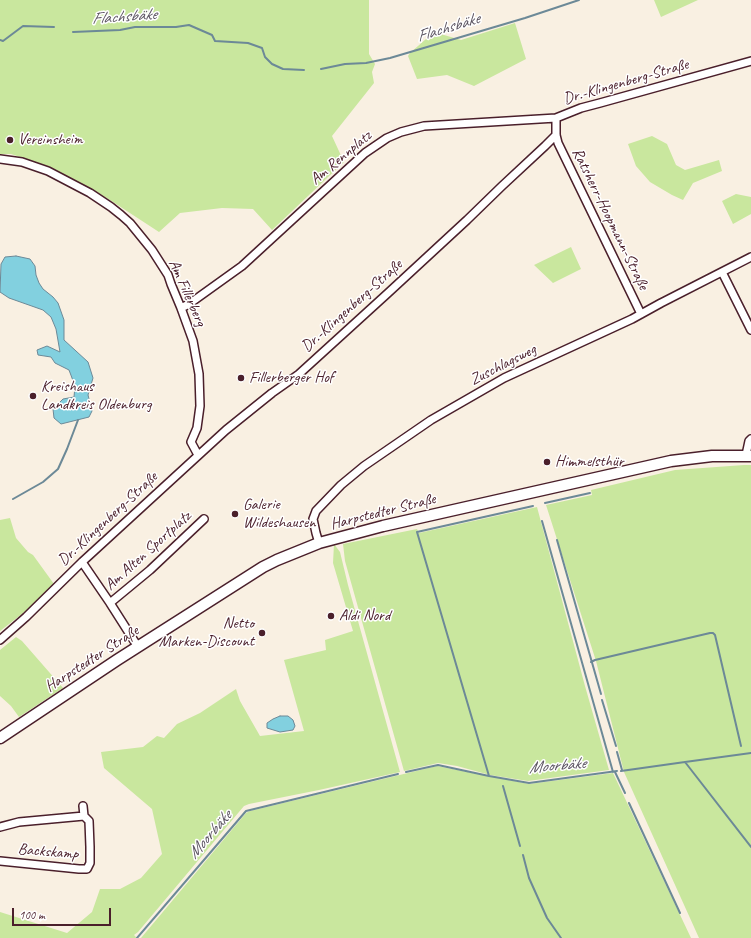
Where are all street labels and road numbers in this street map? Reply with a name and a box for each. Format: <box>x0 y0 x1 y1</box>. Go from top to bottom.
street label: Dr.-Klingenberg-Straße <box>561 55 691 109</box>
street label: Am Rennplatz <box>306 127 376 189</box>
street label: Ratsherr-Hoopmann-Straße <box>567 145 653 293</box>
street label: Dr.-Klingenberg-Straße <box>298 256 406 356</box>
street label: Am Fillerberg <box>164 257 210 329</box>
street label: Zuschlagsweg <box>467 340 539 390</box>
street label: Dr.-Klingenberg-Straße <box>54 468 162 570</box>
street label: Harpstedter Straße <box>328 490 438 534</box>
street label: Am Alten Sportplatz <box>101 507 195 595</box>
street label: Harpstedter Straße <box>42 622 142 696</box>
street label: Backskamp <box>17 840 79 864</box>

